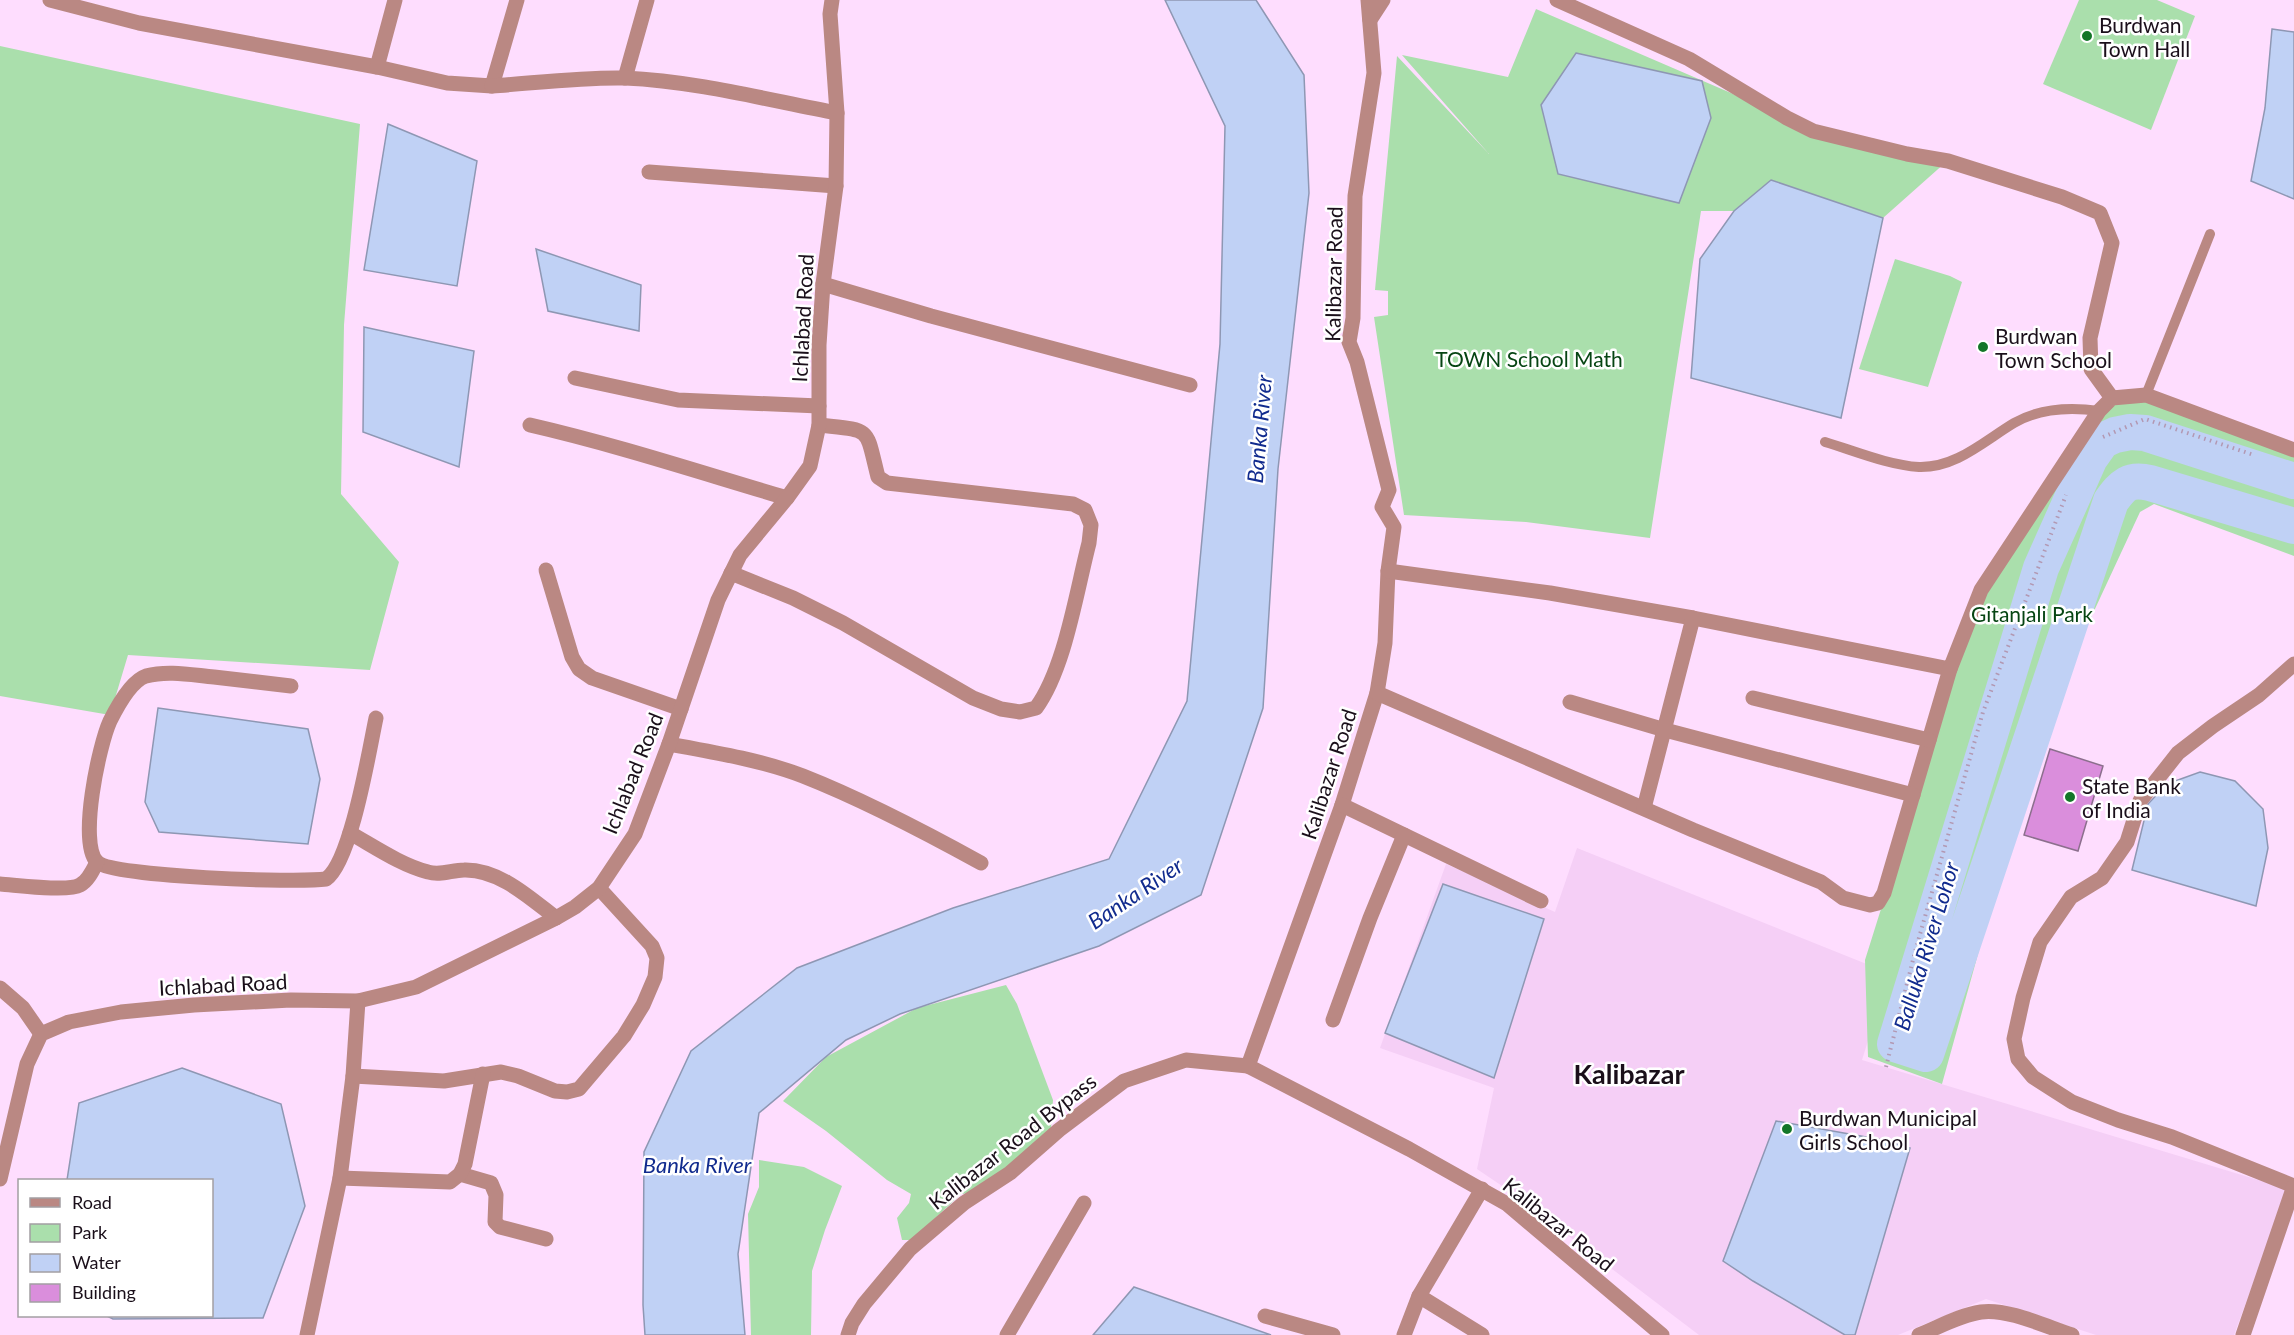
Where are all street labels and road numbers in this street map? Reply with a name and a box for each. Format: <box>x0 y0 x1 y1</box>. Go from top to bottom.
street label: Kalibazar Road <box>1319 206 1347 342</box>
street label: Ichlabad Road <box>786 253 818 383</box>
street label: Kalibazar Road <box>1295 706 1361 842</box>
street label: Ichlabad Road <box>596 709 668 837</box>
street label: Ichlabad Road <box>158 968 288 1000</box>
street label: Kalibazar Road Bypass <box>923 1068 1101 1214</box>
street label: Kalibazar Road <box>1498 1172 1620 1276</box>

